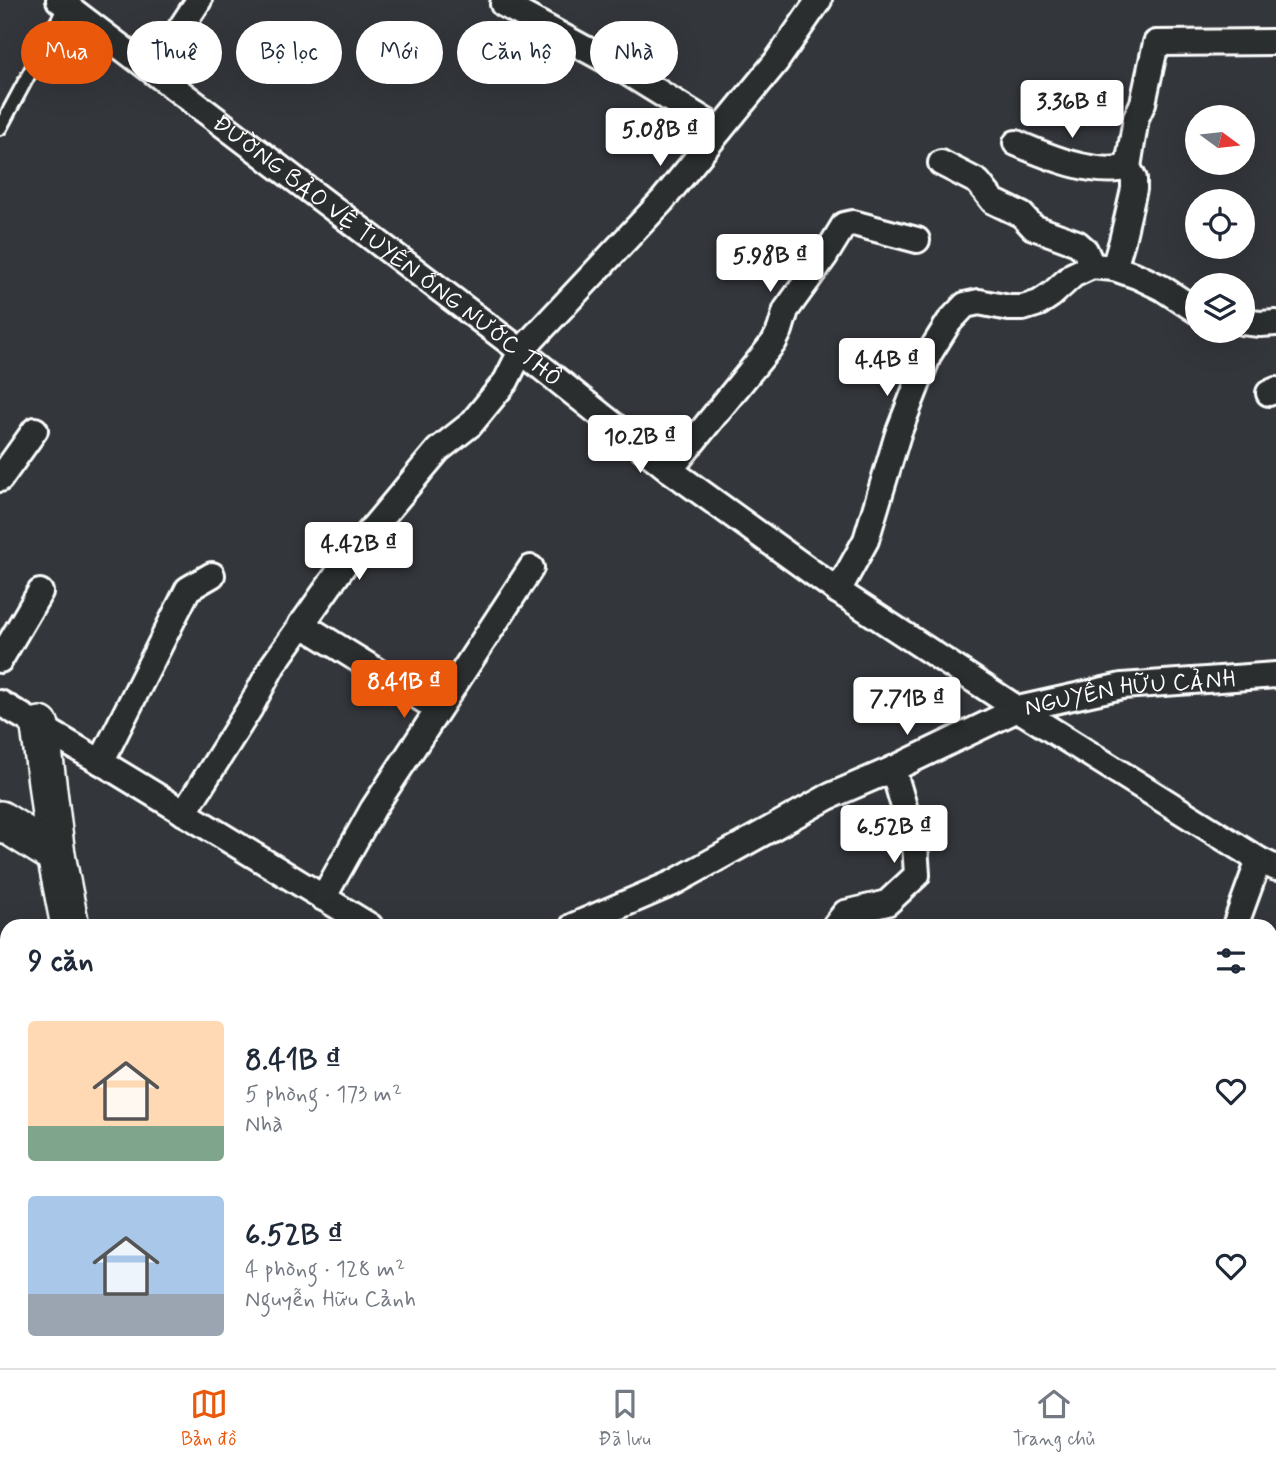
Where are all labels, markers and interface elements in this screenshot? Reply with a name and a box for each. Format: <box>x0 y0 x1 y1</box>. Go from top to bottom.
chip: Mua <box>21 21 113 84</box>
chip: Thuê <box>127 21 222 84</box>
chip: Bộ lọc <box>236 21 342 84</box>
chip: Mới <box>356 21 443 84</box>
chip: Căn hộ <box>457 21 576 84</box>
chip: Nhà <box>590 21 678 84</box>
pin: 3.36B ₫ <box>1007 80 1137 140</box>
text: 3.36B ₫ <box>1037 88 1107 118</box>
north arrow <box>1185 105 1255 175</box>
map controls <box>1185 105 1255 343</box>
street label: ĐƯỜNG BẢO VỆ TUYẾN ỐNG NƯỚC THÔ <box>206 108 568 394</box>
pin: 5.08B ₫ <box>595 108 725 168</box>
text: 5.08B ₫ <box>622 116 698 146</box>
button: locate <box>1185 189 1255 259</box>
pin: 5.98B ₫ <box>705 234 835 294</box>
text: 5.98B ₫ <box>732 242 808 272</box>
button: layers <box>1185 273 1255 343</box>
pin: 4.4B ₫ <box>830 338 944 398</box>
text: 4.4B ₫ <box>855 346 919 376</box>
pin: 10.2B ₫ <box>575 416 705 475</box>
text: 10.2B ₫ <box>604 423 676 453</box>
pin: 4.42B ₫ <box>294 522 424 582</box>
text: 4.42B ₫ <box>321 530 397 560</box>
pin: 8.41B ₫ <box>339 660 469 720</box>
street label: NGUYỄN HỮU CẢNH <box>1022 664 1236 724</box>
text: 8.41B ₫ <box>367 668 441 698</box>
pin: 7.71B ₫ <box>842 678 972 737</box>
text: 7.71B ₫ <box>869 685 945 715</box>
pin: 6.52B ₫ <box>829 806 959 865</box>
text: 6.52B ₫ <box>856 813 932 843</box>
text: 9 căn <box>28 942 94 981</box>
icon: filters <box>1212 942 1250 980</box>
text: 8.41B ₫ <box>245 1041 341 1080</box>
icon: home <box>84 1049 168 1133</box>
icon: heart <box>1212 1072 1250 1110</box>
text: 5 phòng · 173 m² <box>245 1080 402 1110</box>
text: Nhà <box>245 1110 283 1140</box>
text: 6.52B ₫ <box>245 1216 343 1255</box>
icon: home <box>84 1224 168 1308</box>
icon: heart <box>1212 1247 1250 1285</box>
text: 4 phòng · 128 m² <box>245 1255 405 1285</box>
text: Nguyễn Hữu Cảnh <box>245 1285 416 1315</box>
tab: Bản đồ <box>181 1385 236 1452</box>
tab: Đã lưu <box>598 1385 651 1452</box>
tab: Trang chủ <box>1013 1385 1095 1452</box>

